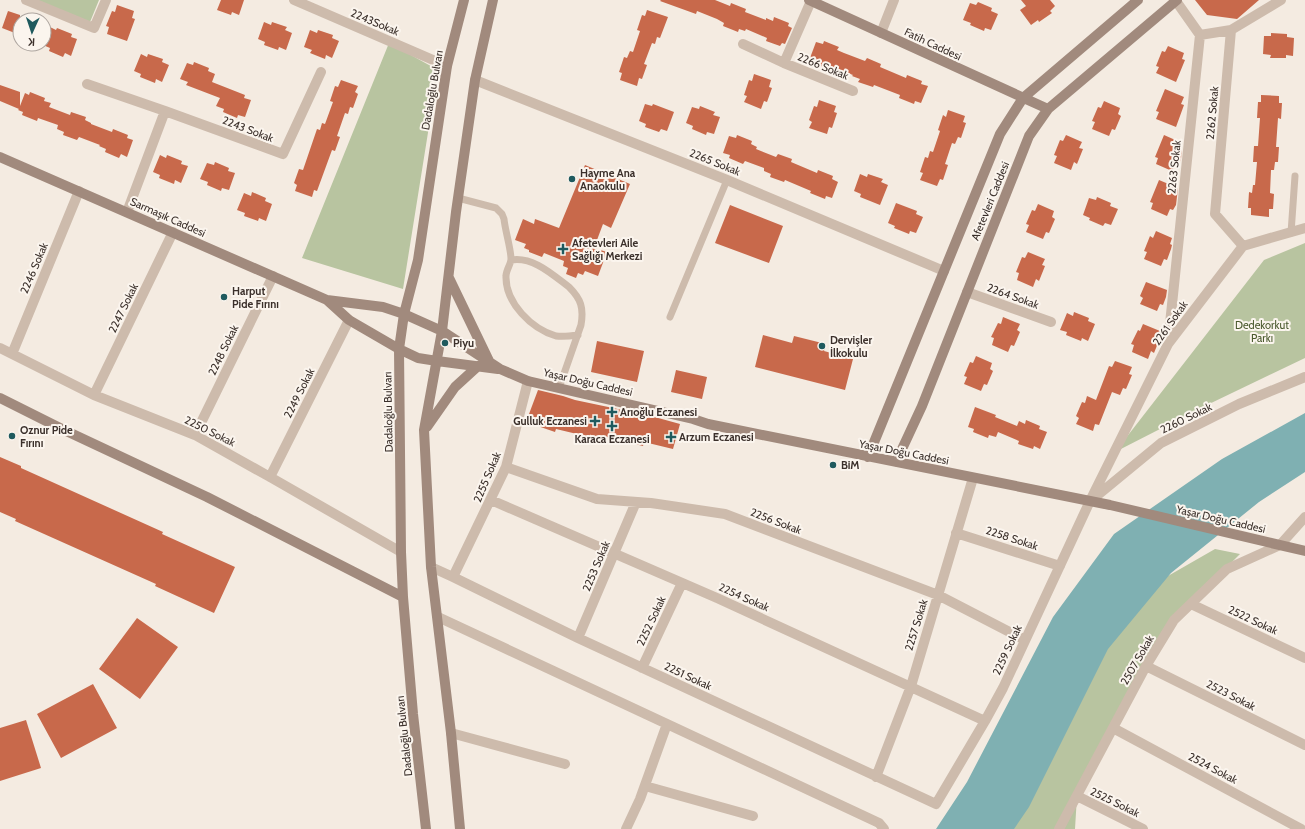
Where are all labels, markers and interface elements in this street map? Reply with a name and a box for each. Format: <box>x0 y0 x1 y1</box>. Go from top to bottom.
street label: 2243Sokak <box>349 6 401 39</box>
north arrow <box>12 12 52 52</box>
street label: Fatih Caddesi <box>902 25 964 63</box>
text: K <box>28 35 35 49</box>
street label: Dadaloğlu Bulvarı <box>418 49 446 131</box>
street label: 2266 Sokak <box>795 49 851 83</box>
street label: 2262 Sokak <box>1203 86 1221 140</box>
street label: 2243 Sokak <box>220 113 276 145</box>
street label: 2263 Sokak <box>1164 139 1184 194</box>
street label: 2265 Sokak <box>687 145 743 179</box>
street label: Afetevleri Caddesi <box>968 160 1012 242</box>
place label: Hayme Ana Anaokulu <box>580 166 636 193</box>
marker: Hayme Ana Anaokulu <box>567 174 577 184</box>
street label: Sarmaşık Caddesi <box>128 194 208 240</box>
place label: Afetevleri Aile Sağlığı Merkezi <box>572 236 642 263</box>
street label: 2246 Sokak <box>17 240 51 296</box>
marker: Afetevleri Aile Sağlığı Merkezi <box>557 243 569 255</box>
street label: 2264 Sokak <box>985 280 1041 312</box>
street label: 2247 Sokak <box>105 281 141 335</box>
place label: Harput Pide Fırını <box>232 284 279 311</box>
marker: Harput Pide Fırını <box>219 292 229 302</box>
street label: 2261 Sokak <box>1150 298 1190 348</box>
park label: Dedekorkut Parkı <box>1235 318 1289 345</box>
street label: 2248 Sokak <box>205 322 241 378</box>
place label: Dervişler İlkokulu <box>830 333 872 360</box>
place label: Piyu <box>453 336 474 350</box>
marker: Piyu <box>440 338 450 348</box>
marker: Dervişler İlkokulu <box>817 341 827 351</box>
street label: Yaşar Doğu Caddesi <box>541 365 634 399</box>
street label: 2249 Sokak <box>280 366 318 420</box>
street label: Dadaloğlu Bulvarı <box>380 372 396 452</box>
street label: 2260 Sokak <box>1158 400 1214 436</box>
place label: Arıoğlu Eczanesi <box>620 405 697 419</box>
marker: Arıoğlu Eczanesi <box>607 407 617 417</box>
street label: 2250 Sokak <box>182 413 238 449</box>
place label: Gulluk Eczanesi <box>513 414 587 428</box>
marker: Gulluk Eczanesi <box>590 416 600 426</box>
marker: Karaca Eczanesi <box>607 421 617 431</box>
place label: Oznur Pide Fırını <box>20 423 73 450</box>
place label: Arzum Eczanesi <box>679 430 754 444</box>
marker: Oznur Pide Fırını <box>7 431 17 441</box>
place label: Karaca Eczanesi <box>574 432 650 446</box>
marker: Arzum Eczanesi <box>666 432 676 442</box>
street label: Yaşar Doğu Caddesi <box>857 436 950 468</box>
street label: 2255 Sokak <box>470 450 504 504</box>
place label: BiM <box>841 458 859 472</box>
marker: BiM <box>828 460 838 470</box>
street label: Yaşar Doğu Caddesi <box>1174 502 1267 536</box>
street label: 2256 Sokak <box>748 505 804 537</box>
street label: 2258 Sokak <box>984 523 1040 553</box>
street label: 2253 Sokak <box>579 539 613 593</box>
street label: 2254 Sokak <box>717 580 772 614</box>
street label: 2252 Sokak <box>633 594 669 648</box>
street label: 2257 Sokak <box>902 598 930 652</box>
street label: 2522 Sokak <box>1226 602 1280 638</box>
street label: 2259 Sokak <box>989 623 1025 677</box>
street label: 2507 Sokak <box>1117 633 1157 687</box>
street label: 2251 Sokak <box>662 659 714 693</box>
street label: 2523 Sokak <box>1204 677 1258 713</box>
street label: Dadaloğlu Bulvarı <box>393 695 415 777</box>
street label: 2524 Sokak <box>1186 749 1240 787</box>
street label: 2525 Sokak <box>1088 784 1142 820</box>

